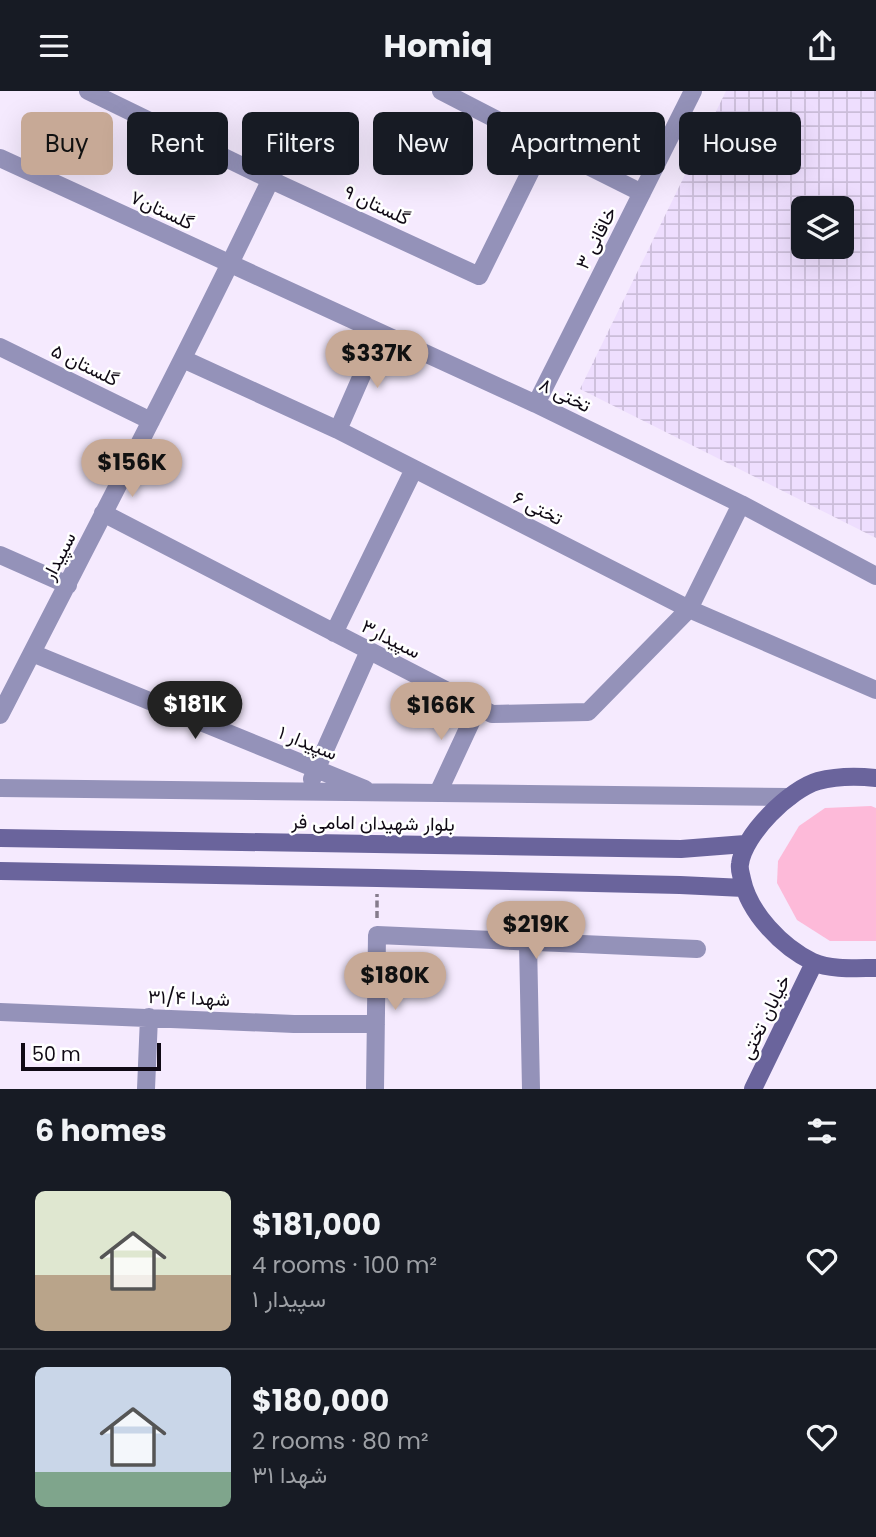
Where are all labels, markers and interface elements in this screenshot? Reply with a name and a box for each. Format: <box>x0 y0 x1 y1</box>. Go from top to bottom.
text: Homiq <box>384 23 492 68</box>
icon: menu <box>35 27 73 65</box>
icon: share <box>803 27 841 65</box>
chip: Buy <box>21 112 113 175</box>
chip: Rent <box>127 112 228 175</box>
chip: Filters <box>242 112 359 175</box>
chip: New <box>373 112 473 175</box>
chip: Apartment <box>487 112 665 175</box>
chip: House <box>679 112 801 175</box>
street label: گلستان ۹ <box>340 178 414 232</box>
street label: گلستان۷ <box>126 184 198 236</box>
map controls <box>791 196 854 259</box>
button: layers <box>791 196 854 259</box>
street label: خاقانی ۳ <box>569 202 623 274</box>
pin: $337K <box>328 331 426 390</box>
street label: گلستان ۵ <box>47 337 123 393</box>
text: $337K <box>341 337 413 369</box>
street label: تختی ۸ <box>535 371 595 419</box>
pin: $156K <box>83 439 181 499</box>
text: $156K <box>97 446 167 478</box>
street label: تختی ۶ <box>509 484 568 532</box>
street label: سپیدار <box>35 527 82 585</box>
street label: سپیدار۳ <box>357 613 425 665</box>
pin: $181K <box>146 681 244 741</box>
pin: $166K <box>392 683 490 742</box>
text: $181K <box>163 688 227 720</box>
text: $166K <box>406 689 476 721</box>
street label: سپیدار ۱ <box>275 719 341 767</box>
street label: بلوار شهیدان امامی فر <box>290 808 455 838</box>
pin: $219K <box>487 901 585 961</box>
text: $219K <box>502 908 570 940</box>
pin: $180K <box>346 953 444 1012</box>
text: $180K <box>360 959 430 991</box>
street label: خیابان تختی <box>733 970 797 1064</box>
street label: شهدا ۳۱/۴ <box>148 983 230 1013</box>
scale bar <box>21 1040 161 1072</box>
text: 50 m <box>32 1041 81 1068</box>
text: 6 homes <box>35 1109 167 1152</box>
icon: filters <box>803 1112 841 1150</box>
text: $181,000 <box>252 1203 381 1246</box>
icon: home <box>91 1219 175 1303</box>
icon: heart <box>803 1242 841 1280</box>
text: 4 rooms · 100 m² <box>252 1249 437 1281</box>
text: سپیدار ۱ <box>252 1283 326 1315</box>
text: $180,000 <box>252 1379 389 1422</box>
icon: home <box>91 1395 175 1479</box>
icon: heart <box>803 1418 841 1456</box>
text: 2 rooms · 80 m² <box>252 1425 429 1457</box>
text: شهدا ۳۱ <box>252 1459 327 1491</box>

